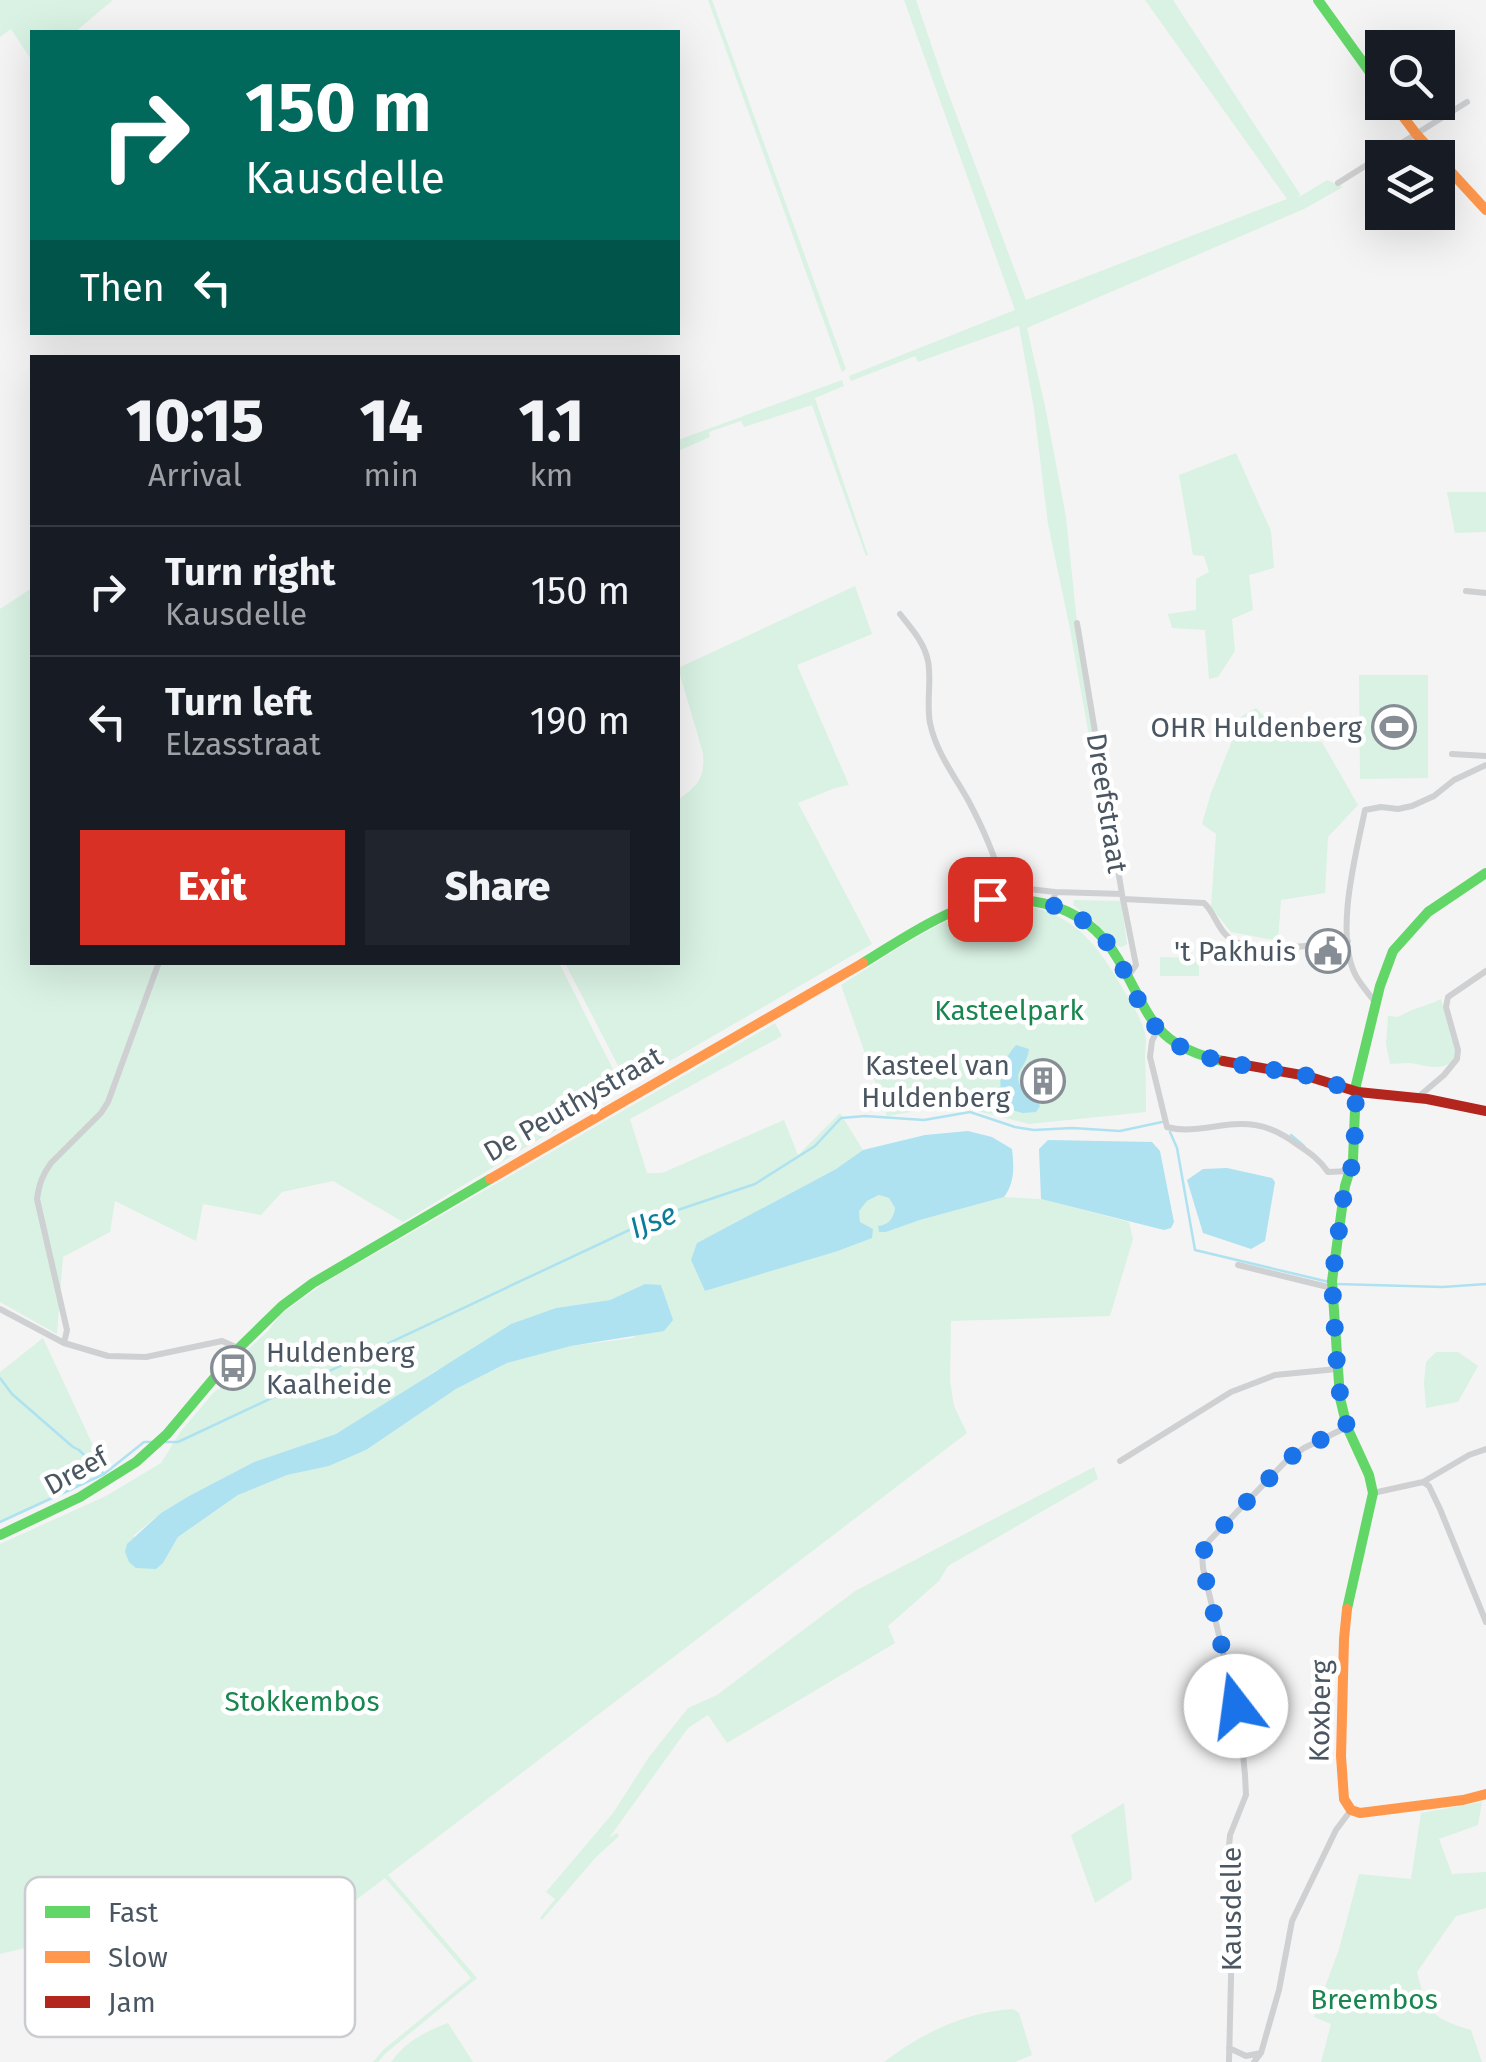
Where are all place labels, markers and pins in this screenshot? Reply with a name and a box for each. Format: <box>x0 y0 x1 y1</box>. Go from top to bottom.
sports icon: OHR Huldenberg <box>1371 704 1417 750</box>
place label: OHR Huldenberg <box>1151 711 1362 744</box>
pin <box>948 857 1033 942</box>
public building icon: 't Pakhuis <box>1305 928 1351 974</box>
place label: 't Pakhuis <box>1174 935 1296 968</box>
place label: Kasteel van Huldenberg <box>861 1049 1010 1114</box>
building icon: Kasteel van Huldenberg <box>1020 1058 1066 1104</box>
place label: Huldenberg Kaalheide <box>266 1336 415 1401</box>
bus stop icon: Huldenberg Kaalheide <box>210 1345 256 1391</box>

